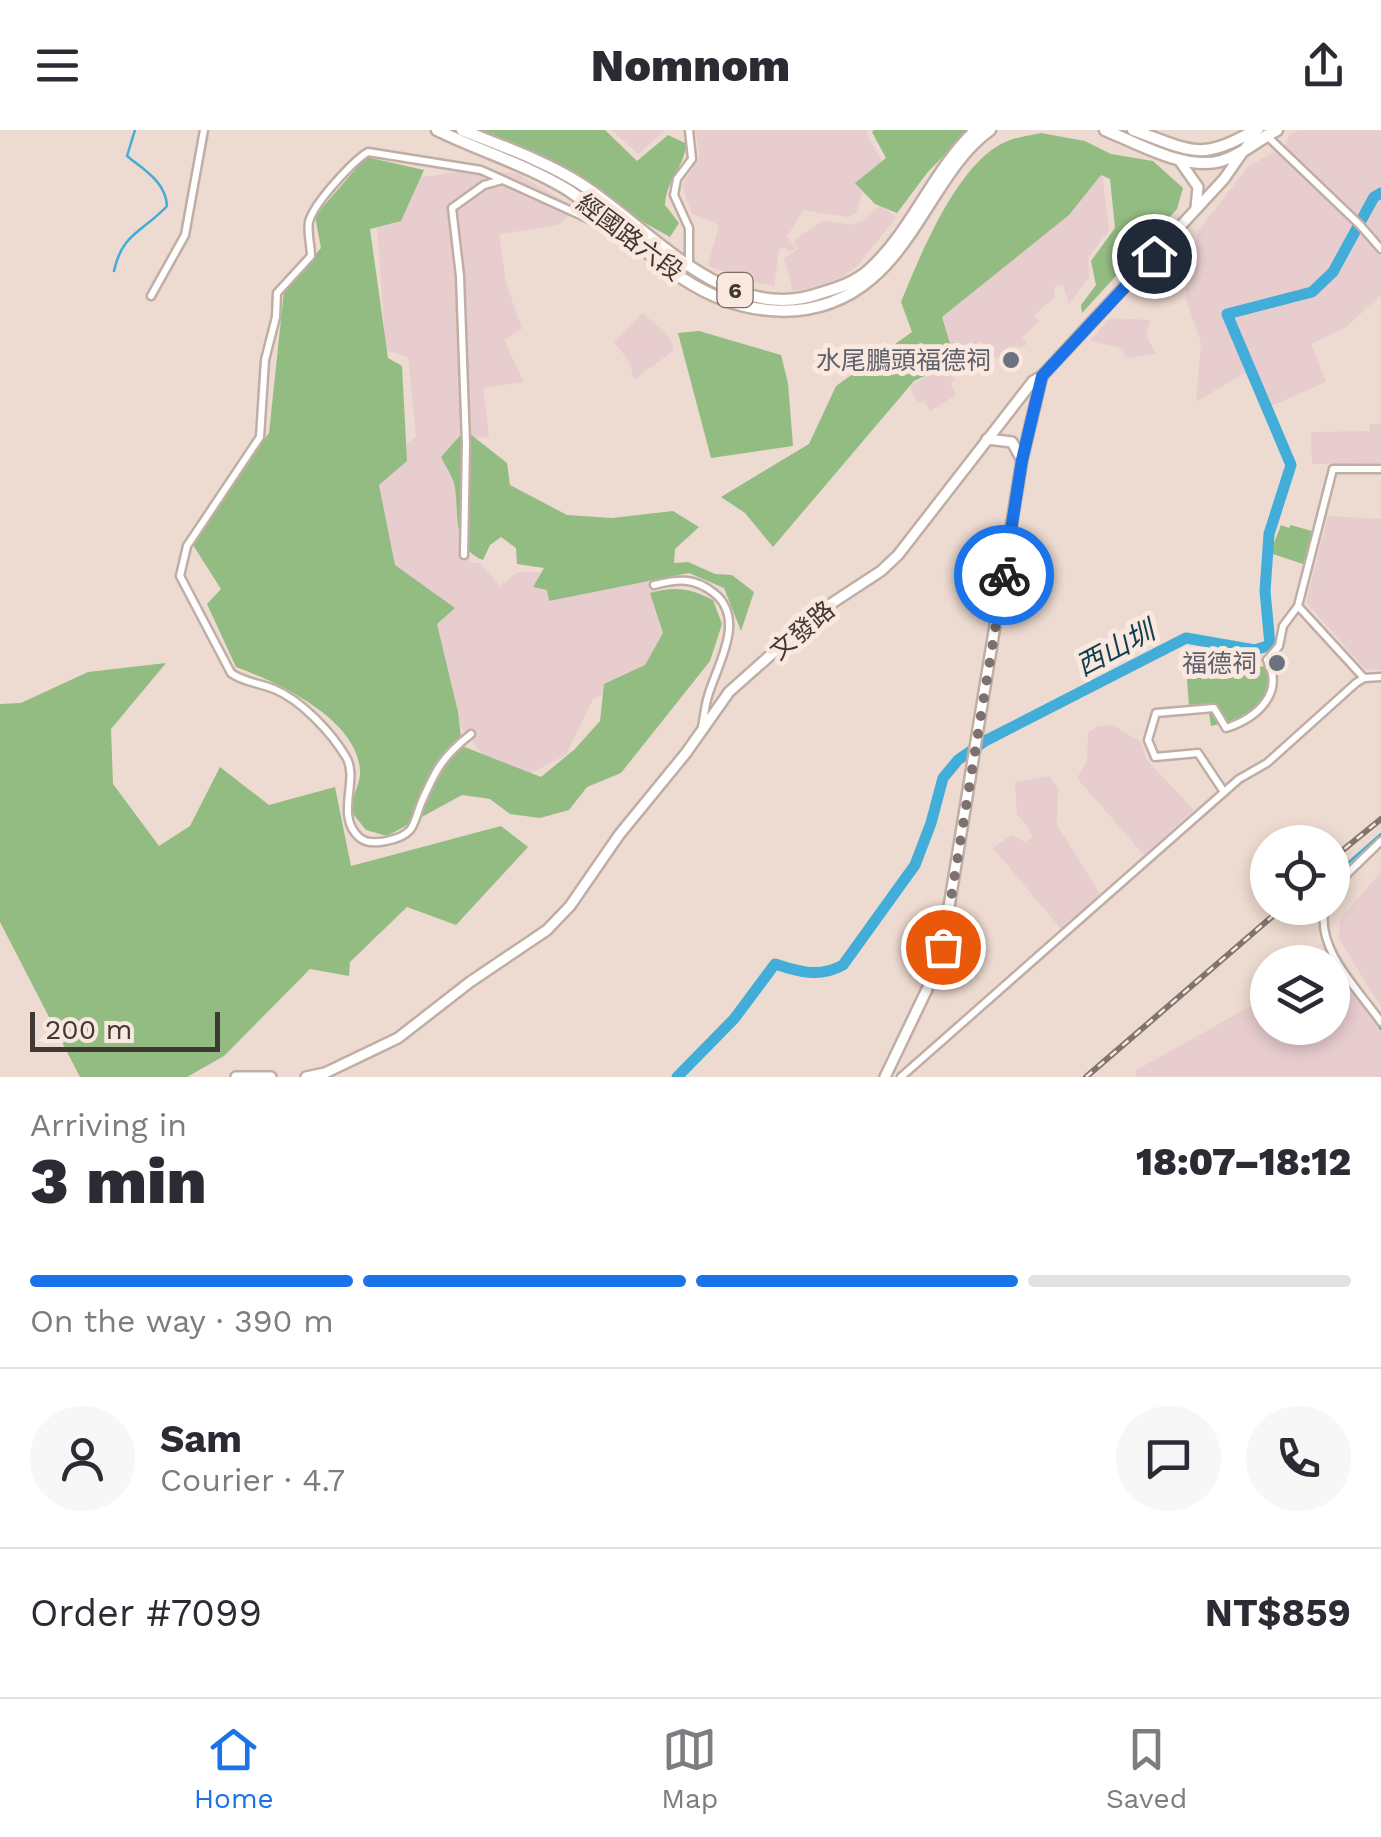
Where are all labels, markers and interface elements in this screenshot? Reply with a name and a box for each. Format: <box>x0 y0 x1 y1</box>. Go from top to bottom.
icon: menu <box>30 38 85 93</box>
icon: share <box>1296 38 1351 93</box>
text: Nomnom <box>591 39 790 92</box>
street label: 經國路六段 <box>571 188 688 287</box>
pin <box>1112 214 1197 299</box>
icon: home <box>1127 229 1182 284</box>
road number: 6 <box>718 273 752 307</box>
place label: 水尾鵬頭福德祠 <box>816 346 991 375</box>
marker: 水尾鵬頭福德祠 <box>1000 349 1022 371</box>
courier <box>954 525 1054 625</box>
icon: bike <box>977 548 1032 603</box>
street label: 文發路 <box>764 595 840 666</box>
water label: 西山圳 <box>1070 612 1164 683</box>
place label: 福德祠 <box>1182 649 1257 678</box>
marker: 福德祠 <box>1266 652 1288 674</box>
map controls <box>1250 825 1350 1045</box>
button: locate <box>1250 825 1350 925</box>
pin <box>901 905 986 990</box>
icon: bag <box>916 920 971 975</box>
button: layers <box>1250 945 1350 1045</box>
scale bar <box>30 1007 220 1051</box>
text: 200 m <box>45 1013 132 1046</box>
text: Arriving in <box>30 1106 187 1144</box>
text: 18:07–18:12 <box>1136 1140 1351 1184</box>
text: 3 min <box>30 1143 207 1219</box>
text: On the way · 390 m <box>30 1302 334 1340</box>
button: person <box>30 1406 135 1511</box>
button: chat <box>1116 1406 1221 1511</box>
button: phone <box>1246 1406 1351 1511</box>
text: Sam <box>160 1417 242 1461</box>
text: Courier · 4.7 <box>160 1461 345 1499</box>
text: Order #7099 <box>30 1591 262 1635</box>
text: NT$859 <box>1205 1591 1351 1635</box>
tab: Home <box>194 1722 274 1815</box>
tab: Map <box>661 1722 718 1815</box>
tab: Saved <box>1106 1722 1187 1815</box>

